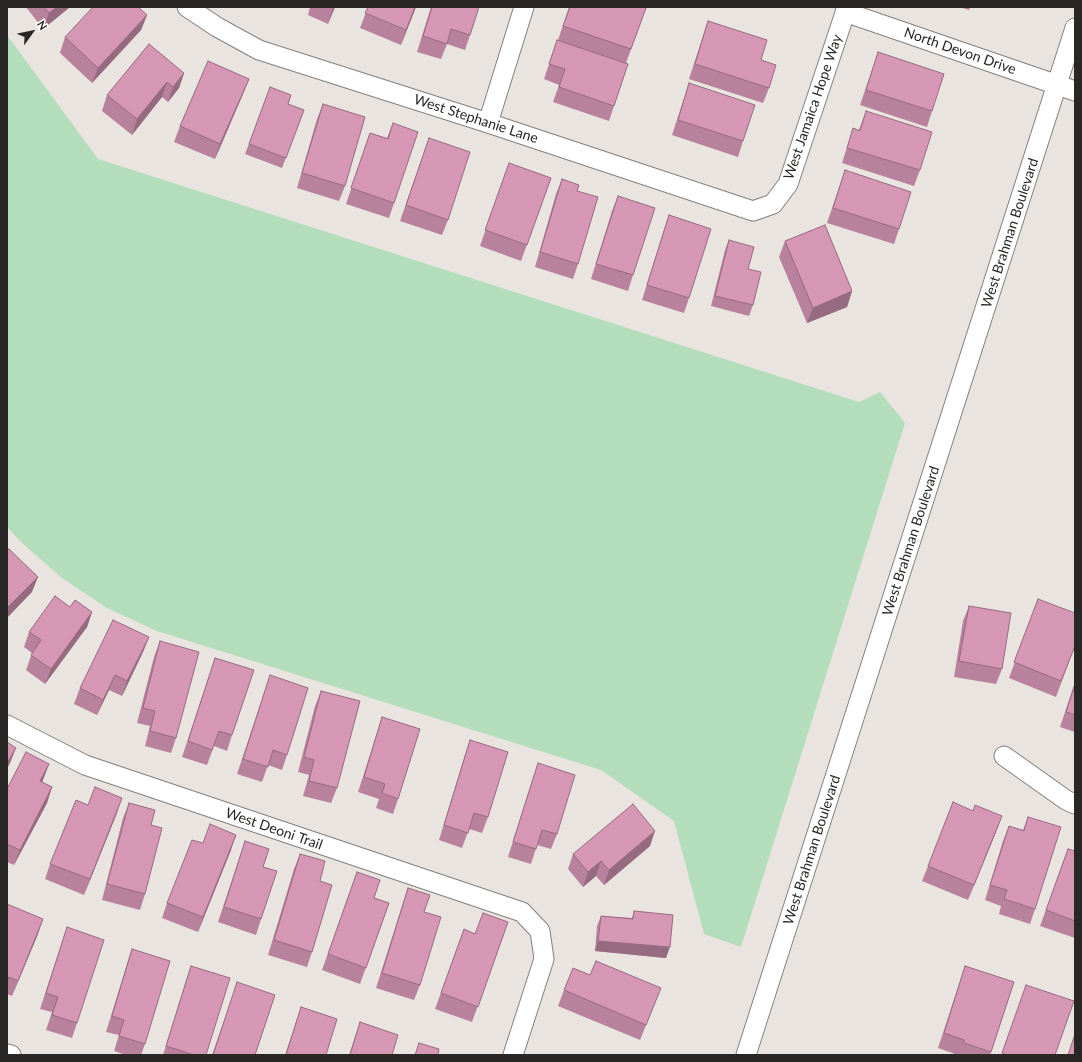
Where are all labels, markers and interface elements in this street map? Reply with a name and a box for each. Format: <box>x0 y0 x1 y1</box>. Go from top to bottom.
north arrow <box>12 12 52 52</box>
text: N <box>35 18 50 32</box>
street label: North Devon Drive <box>902 24 1018 78</box>
street label: West Jamaica Hope Way <box>780 32 846 182</box>
street label: West Stephanie Lane <box>412 91 540 147</box>
street label: West Brahman Boulevard <box>978 156 1042 310</box>
street label: West Brahman Boulevard <box>879 464 943 618</box>
street label: West Brahman Boulevard <box>780 773 844 927</box>
street label: West Deoni Trail <box>223 804 325 854</box>

